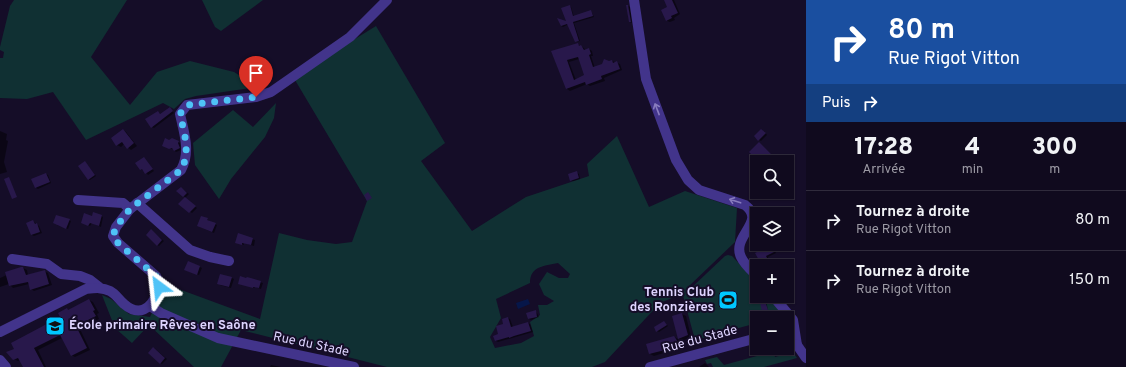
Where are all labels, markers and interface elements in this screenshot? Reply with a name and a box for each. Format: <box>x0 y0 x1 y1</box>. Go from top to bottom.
text: 80 m <box>888 13 955 49</box>
icon: right <box>822 16 874 68</box>
text: Rue Rigot Vitton <box>888 48 1020 71</box>
pin <box>239 56 273 97</box>
icon: arrive <box>245 62 267 84</box>
icon: right <box>859 92 881 114</box>
text: Puis <box>822 94 851 113</box>
one-way arrow <box>653 104 661 116</box>
text: 17:28 <box>854 133 913 163</box>
text: 4 <box>965 133 980 163</box>
text: 300 <box>1032 133 1078 163</box>
map controls <box>750 155 794 355</box>
button: search <box>750 155 794 199</box>
text: Arrivée <box>862 162 905 178</box>
text: min <box>962 162 983 178</box>
text: m <box>1049 162 1060 178</box>
one-way arrow <box>729 197 741 205</box>
text: Tournez à droite <box>856 203 970 222</box>
button: layers <box>750 207 794 251</box>
icon: right <box>822 210 844 232</box>
text: 80 m <box>1075 211 1110 230</box>
text: Rue Rigot Vitton <box>856 222 951 238</box>
button: + <box>750 259 794 303</box>
text: Tournez à droite <box>856 263 970 282</box>
position arrow <box>138 266 180 308</box>
icon: right <box>822 270 844 292</box>
text: 150 m <box>1069 271 1110 290</box>
text: Rue Rigot Vitton <box>856 282 951 298</box>
place label: Tennis Club des Ronzières <box>630 285 714 316</box>
sports icon: Tennis Club des Ronzières <box>717 289 739 311</box>
button: − <box>750 311 794 355</box>
school or university icon: École primaire Rêves en Saône <box>44 315 66 337</box>
place label: École primaire Rêves en Saône <box>69 316 256 334</box>
street label: Rue du Stade <box>661 322 739 358</box>
street label: Rue du Stade <box>272 329 350 361</box>

